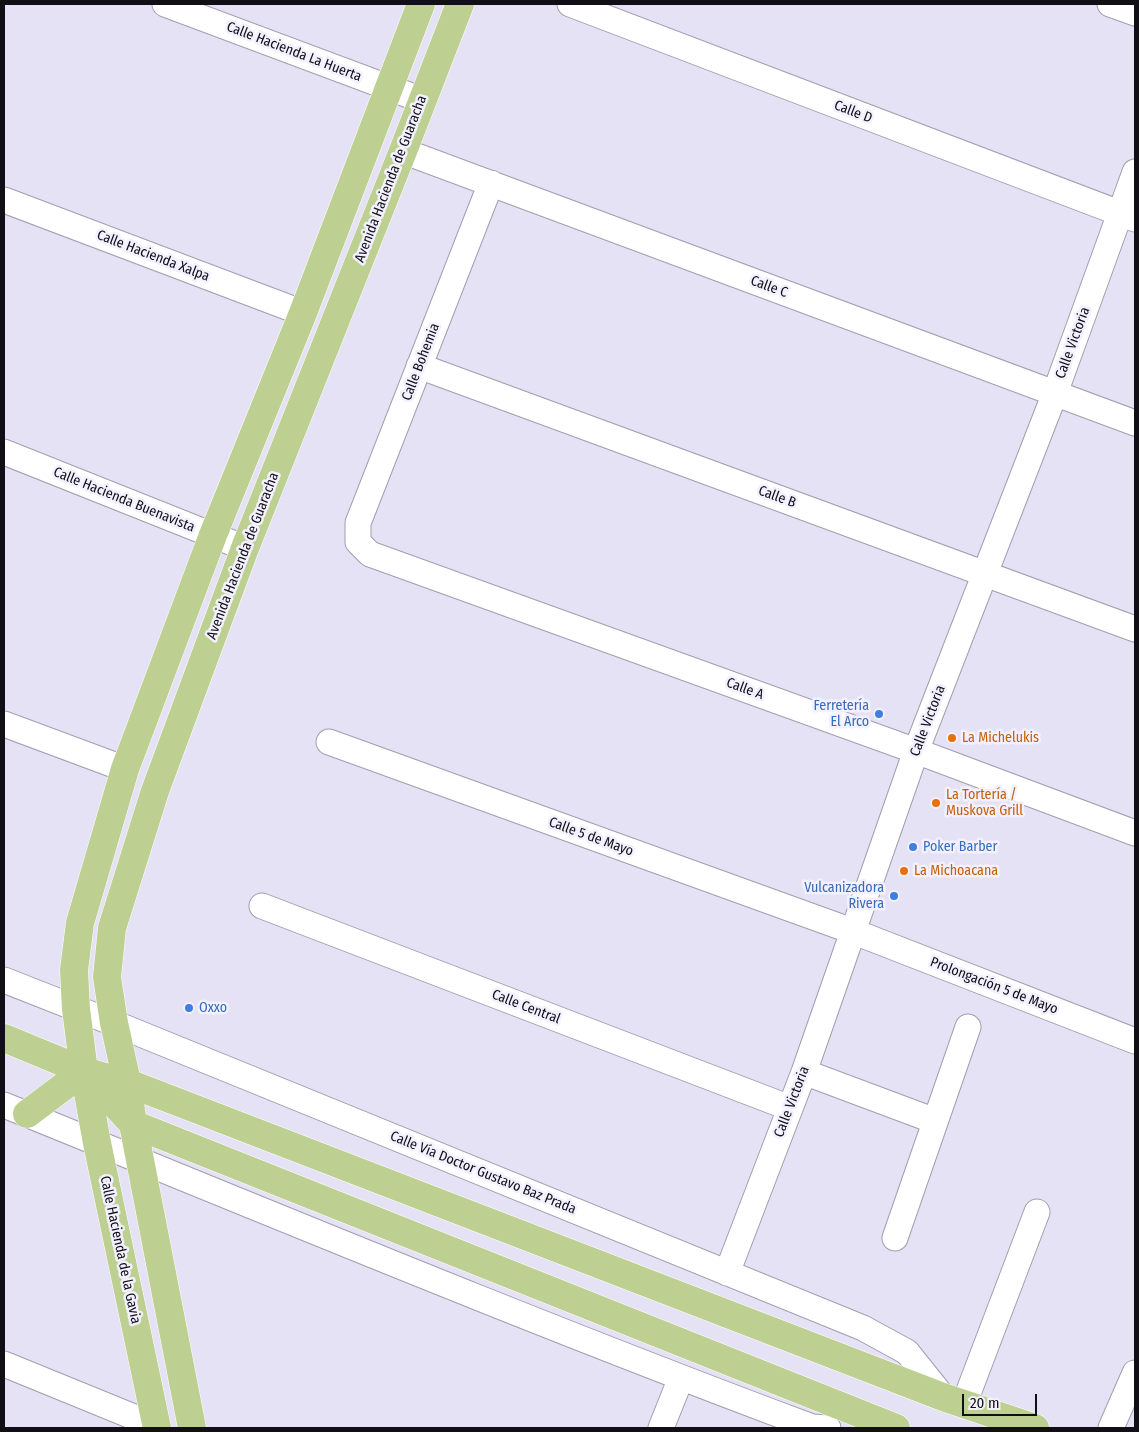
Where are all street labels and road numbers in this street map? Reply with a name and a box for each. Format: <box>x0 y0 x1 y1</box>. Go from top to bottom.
street label: Calle Hacienda La Huerta <box>224 18 364 86</box>
street label: Avenida Hacienda de Guaracha <box>351 93 431 265</box>
street label: Calle D <box>832 97 874 127</box>
street label: Calle Hacienda Xalpa <box>94 227 212 285</box>
street label: Calle C <box>748 273 790 301</box>
street label: Calle Victoria <box>1052 305 1094 381</box>
street label: Calle Bohemia <box>399 321 443 403</box>
street label: Calle Hacienda Buenavista <box>51 464 197 536</box>
street label: Avenida Hacienda de Guaracha <box>203 470 283 642</box>
street label: Calle B <box>756 482 798 512</box>
street label: Calle A <box>724 675 766 703</box>
street label: Calle Victoria <box>907 683 949 759</box>
street label: Calle 5 de Mayo <box>546 814 636 860</box>
street label: Prolongación 5 de Mayo <box>928 954 1060 1018</box>
street label: Calle Central <box>489 986 563 1028</box>
street label: Calle Victoria <box>771 1064 813 1140</box>
street label: Calle Vía Doctor Gustavo Baz Prada <box>388 1128 578 1218</box>
street label: Calle Hacienda de la Gavia <box>96 1174 144 1326</box>

